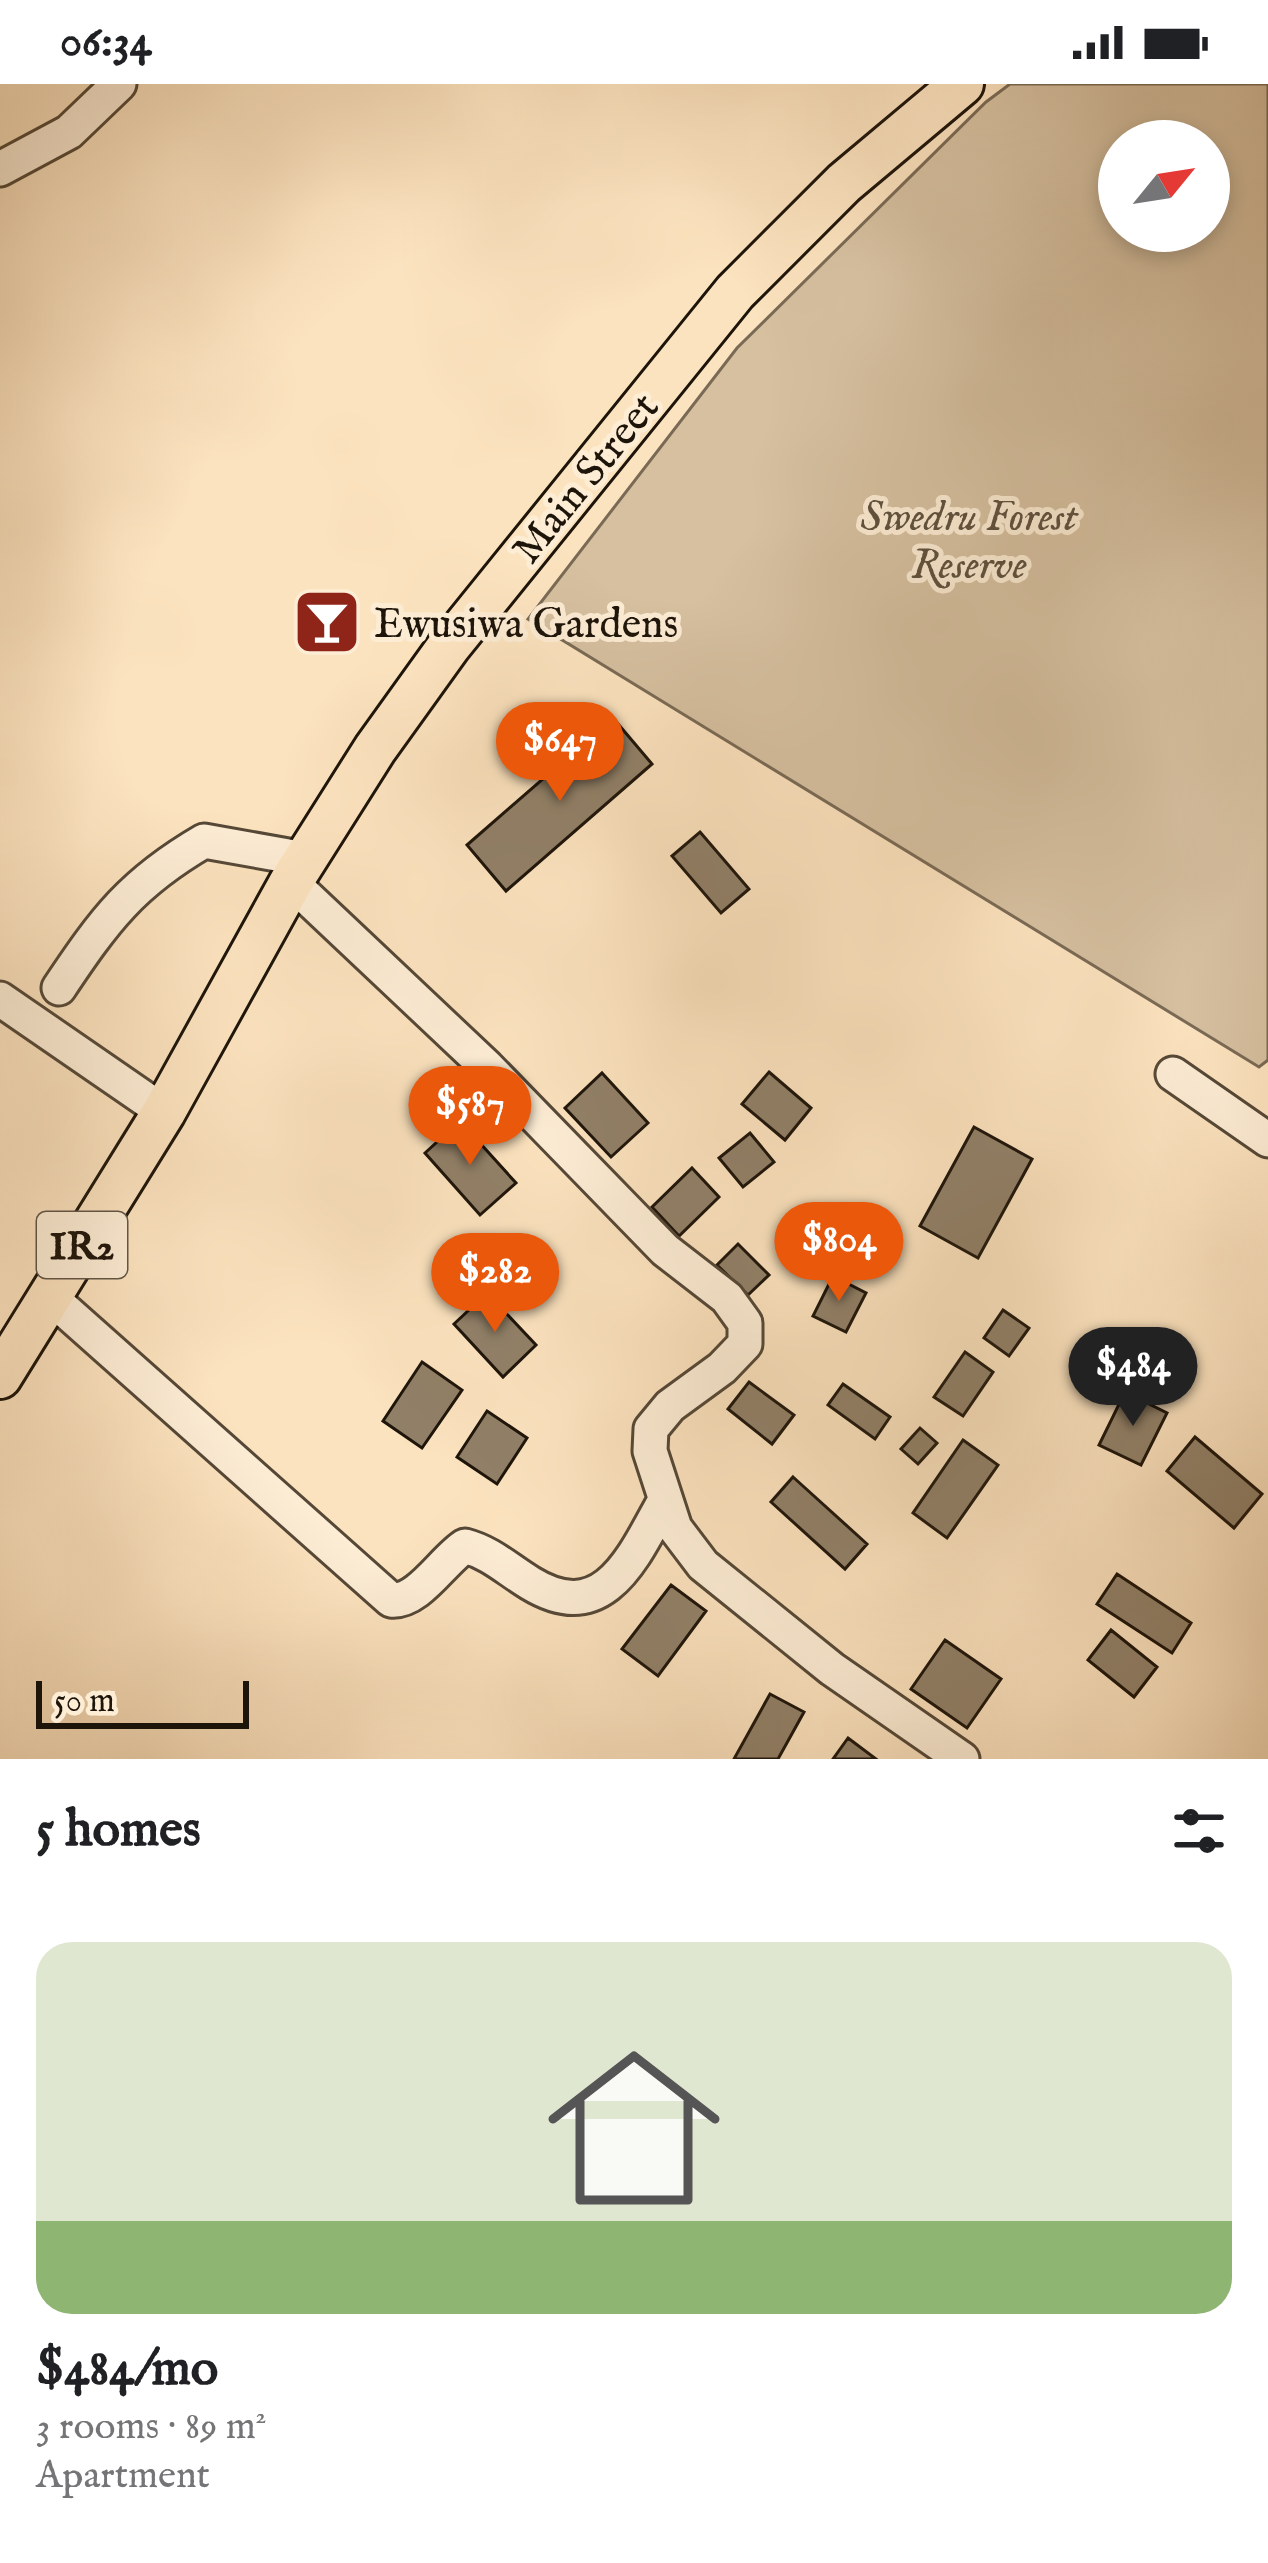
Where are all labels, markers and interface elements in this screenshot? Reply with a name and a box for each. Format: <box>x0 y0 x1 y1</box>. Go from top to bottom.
text: 06:34 <box>60 14 152 71</box>
north arrow <box>1098 120 1230 252</box>
map controls <box>1098 120 1230 252</box>
street label: Main Street <box>502 383 672 575</box>
park label: Swedru Forest Reserve <box>860 492 1079 593</box>
bar icon: Ewusiwa Gardens <box>292 587 362 657</box>
place label: Ewusiwa Gardens <box>374 599 678 652</box>
pin: $647 <box>489 702 631 804</box>
text: $647 <box>523 716 597 765</box>
pin: $587 <box>399 1066 541 1168</box>
text: $587 <box>435 1080 505 1129</box>
pin: $804 <box>768 1202 910 1304</box>
road number: IR2 <box>37 1212 127 1278</box>
text: $804 <box>801 1216 877 1265</box>
pin: $282 <box>424 1233 566 1335</box>
text: $282 <box>458 1247 532 1296</box>
pin: $484 <box>1062 1327 1204 1429</box>
text: $484 <box>1095 1341 1171 1390</box>
scale bar <box>36 1675 249 1728</box>
text: 50 m <box>54 1681 115 1723</box>
icon: filters <box>1166 1798 1232 1864</box>
text: 5 homes <box>36 1799 201 1864</box>
icon: home <box>526 2020 742 2236</box>
text: $484/mo <box>36 2338 218 2403</box>
text: 3 rooms · 89 m² <box>36 2403 267 2452</box>
text: Apartment <box>36 2452 210 2501</box>

